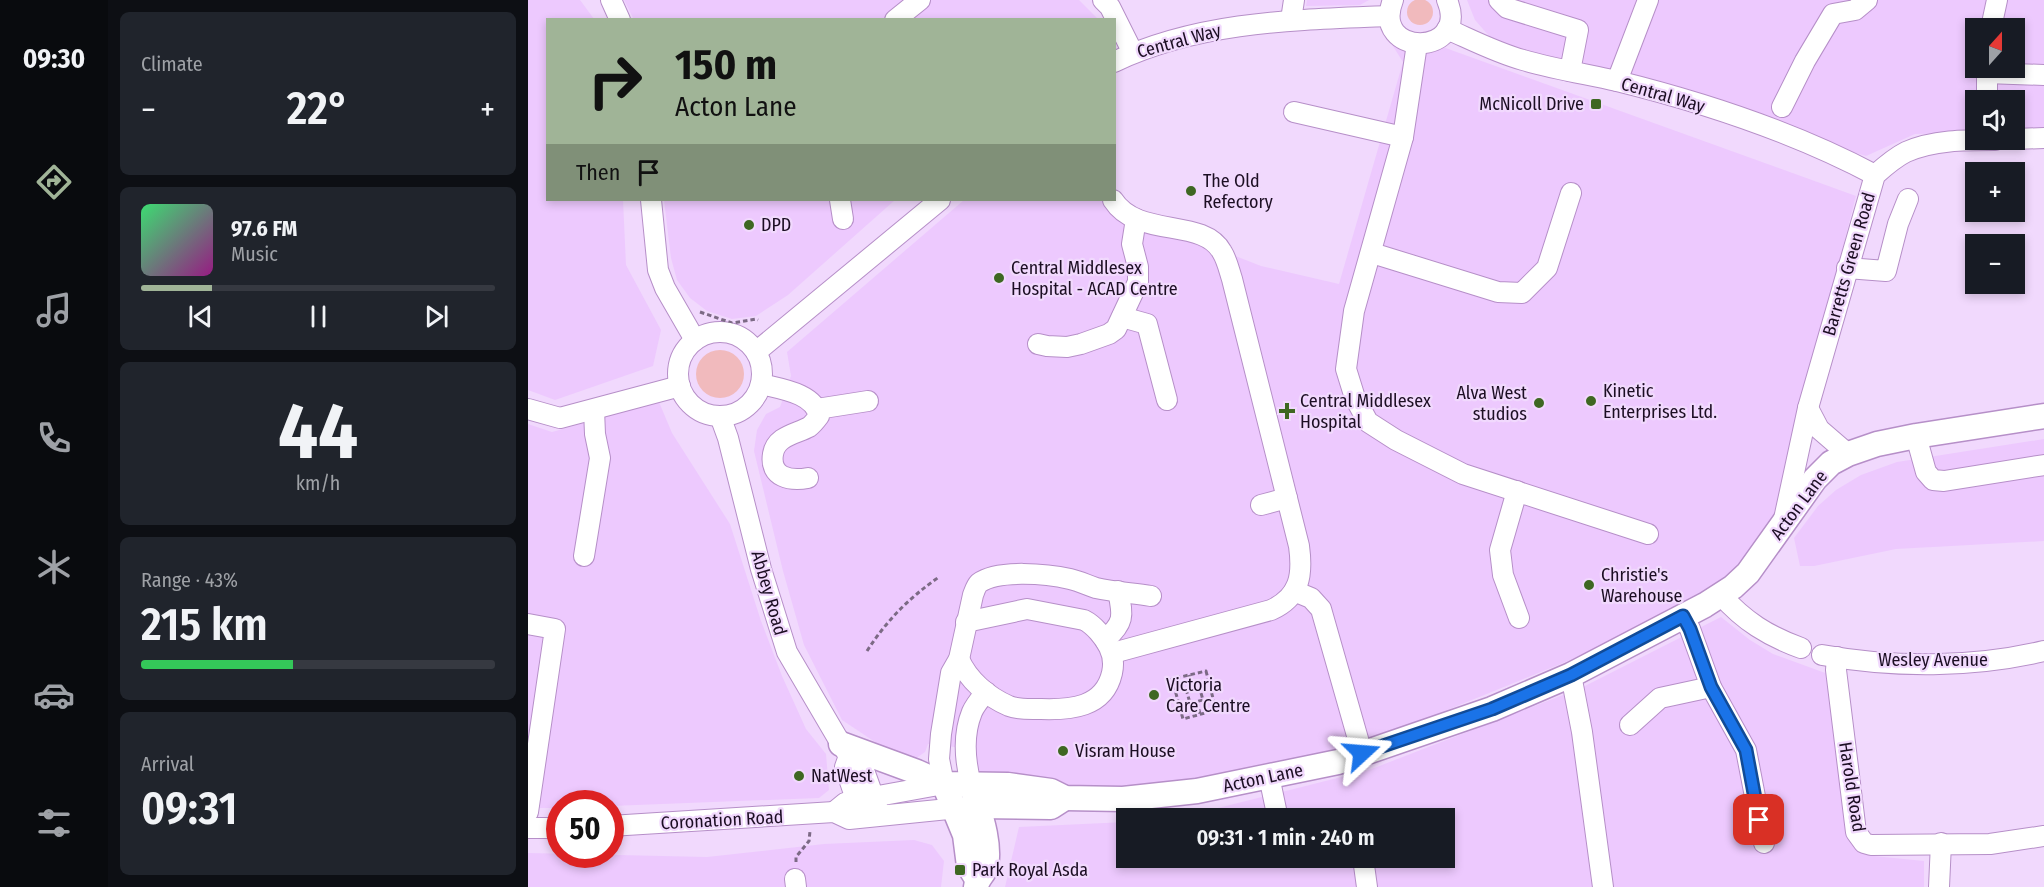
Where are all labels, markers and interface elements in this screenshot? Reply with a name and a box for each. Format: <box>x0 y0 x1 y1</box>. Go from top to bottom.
north arrow <box>1965 18 2025 78</box>
map controls <box>1965 18 2025 294</box>
street label: Central Way <box>1135 19 1223 63</box>
text: 150 m <box>675 40 777 90</box>
icon: right <box>576 42 654 120</box>
text: 09:30 <box>23 43 85 75</box>
text: Climate <box>141 52 203 76</box>
street label: Central Way <box>1619 73 1707 117</box>
text: 22° <box>287 82 349 136</box>
text: − <box>141 90 156 130</box>
text: + <box>480 90 495 130</box>
button: sound <box>1965 90 2025 150</box>
text: Acton Lane <box>675 91 797 123</box>
place label: McNicoll Drive <box>1479 93 1584 115</box>
marker: McNicoll Drive <box>1589 97 1603 111</box>
icon: arrive <box>632 156 665 189</box>
text: Then <box>576 159 620 186</box>
icon: directions <box>33 161 75 203</box>
button: + <box>1965 162 2025 222</box>
place label: The Old Refectory <box>1203 170 1273 213</box>
marker: The Old Refectory <box>1184 184 1198 198</box>
street label: Barretts Green Road <box>1818 190 1880 338</box>
place label: DPD <box>761 214 791 236</box>
text: 97.6 FM <box>231 215 297 242</box>
marker: DPD <box>742 218 756 232</box>
button: − <box>1965 234 2025 294</box>
text: Music <box>231 242 278 266</box>
place label: Central Middlesex Hospital - ACAD Centre <box>1011 257 1178 300</box>
marker: Central Middlesex Hospital - ACAD Centre <box>992 271 1006 285</box>
icon: music <box>33 289 75 331</box>
icon: previous <box>184 300 217 333</box>
icon: pause <box>302 300 335 333</box>
icon: next <box>420 300 453 333</box>
place label: Kinetic Enterprises Ltd. <box>1603 380 1717 423</box>
place label: Alva West studios <box>1456 382 1527 425</box>
text: 44 <box>278 385 358 479</box>
place label: Central Middlesex Hospital <box>1300 390 1431 433</box>
marker: Kinetic Enterprises Ltd. <box>1584 394 1598 408</box>
marker: Alva West studios <box>1532 396 1546 410</box>
marker: Central Middlesex Hospital <box>1278 402 1296 420</box>
icon: phone <box>33 417 75 459</box>
street label: Acton Lane <box>1766 466 1832 544</box>
text: km/h <box>296 471 340 495</box>
icon: climate <box>33 546 75 588</box>
street label: Abbey Road <box>746 548 792 638</box>
place label: Christie's Warehouse <box>1601 564 1682 607</box>
text: Range · 43% <box>141 568 238 592</box>
marker: Christie's Warehouse <box>1582 578 1596 592</box>
text: 215 km <box>141 598 268 652</box>
street label: Wesley Avenue <box>1878 649 1988 671</box>
icon: car <box>33 674 75 716</box>
place label: Victoria Care Centre <box>1166 674 1251 717</box>
marker: Victoria Care Centre <box>1147 688 1161 702</box>
position arrow <box>1330 721 1394 785</box>
place label: Visram House <box>1075 740 1175 762</box>
street label: Harold Road <box>1834 740 1870 834</box>
marker: Visram House <box>1056 744 1070 758</box>
text: Arrival <box>141 752 194 776</box>
street label: Acton Lane <box>1221 759 1305 797</box>
place label: NatWest <box>811 765 873 787</box>
marker: NatWest <box>792 769 806 783</box>
text: 09:31 <box>141 782 237 836</box>
speed limit sign: 50 <box>546 790 624 868</box>
pin <box>1733 794 1784 845</box>
icon: filters <box>33 802 75 844</box>
icon: arrive <box>1742 803 1775 836</box>
street label: Coronation Road <box>660 806 784 834</box>
text: 09:31 · 1 min · 240 m <box>1196 824 1375 851</box>
place label: Park Royal Asda <box>972 859 1088 881</box>
marker: Park Royal Asda <box>953 863 967 877</box>

